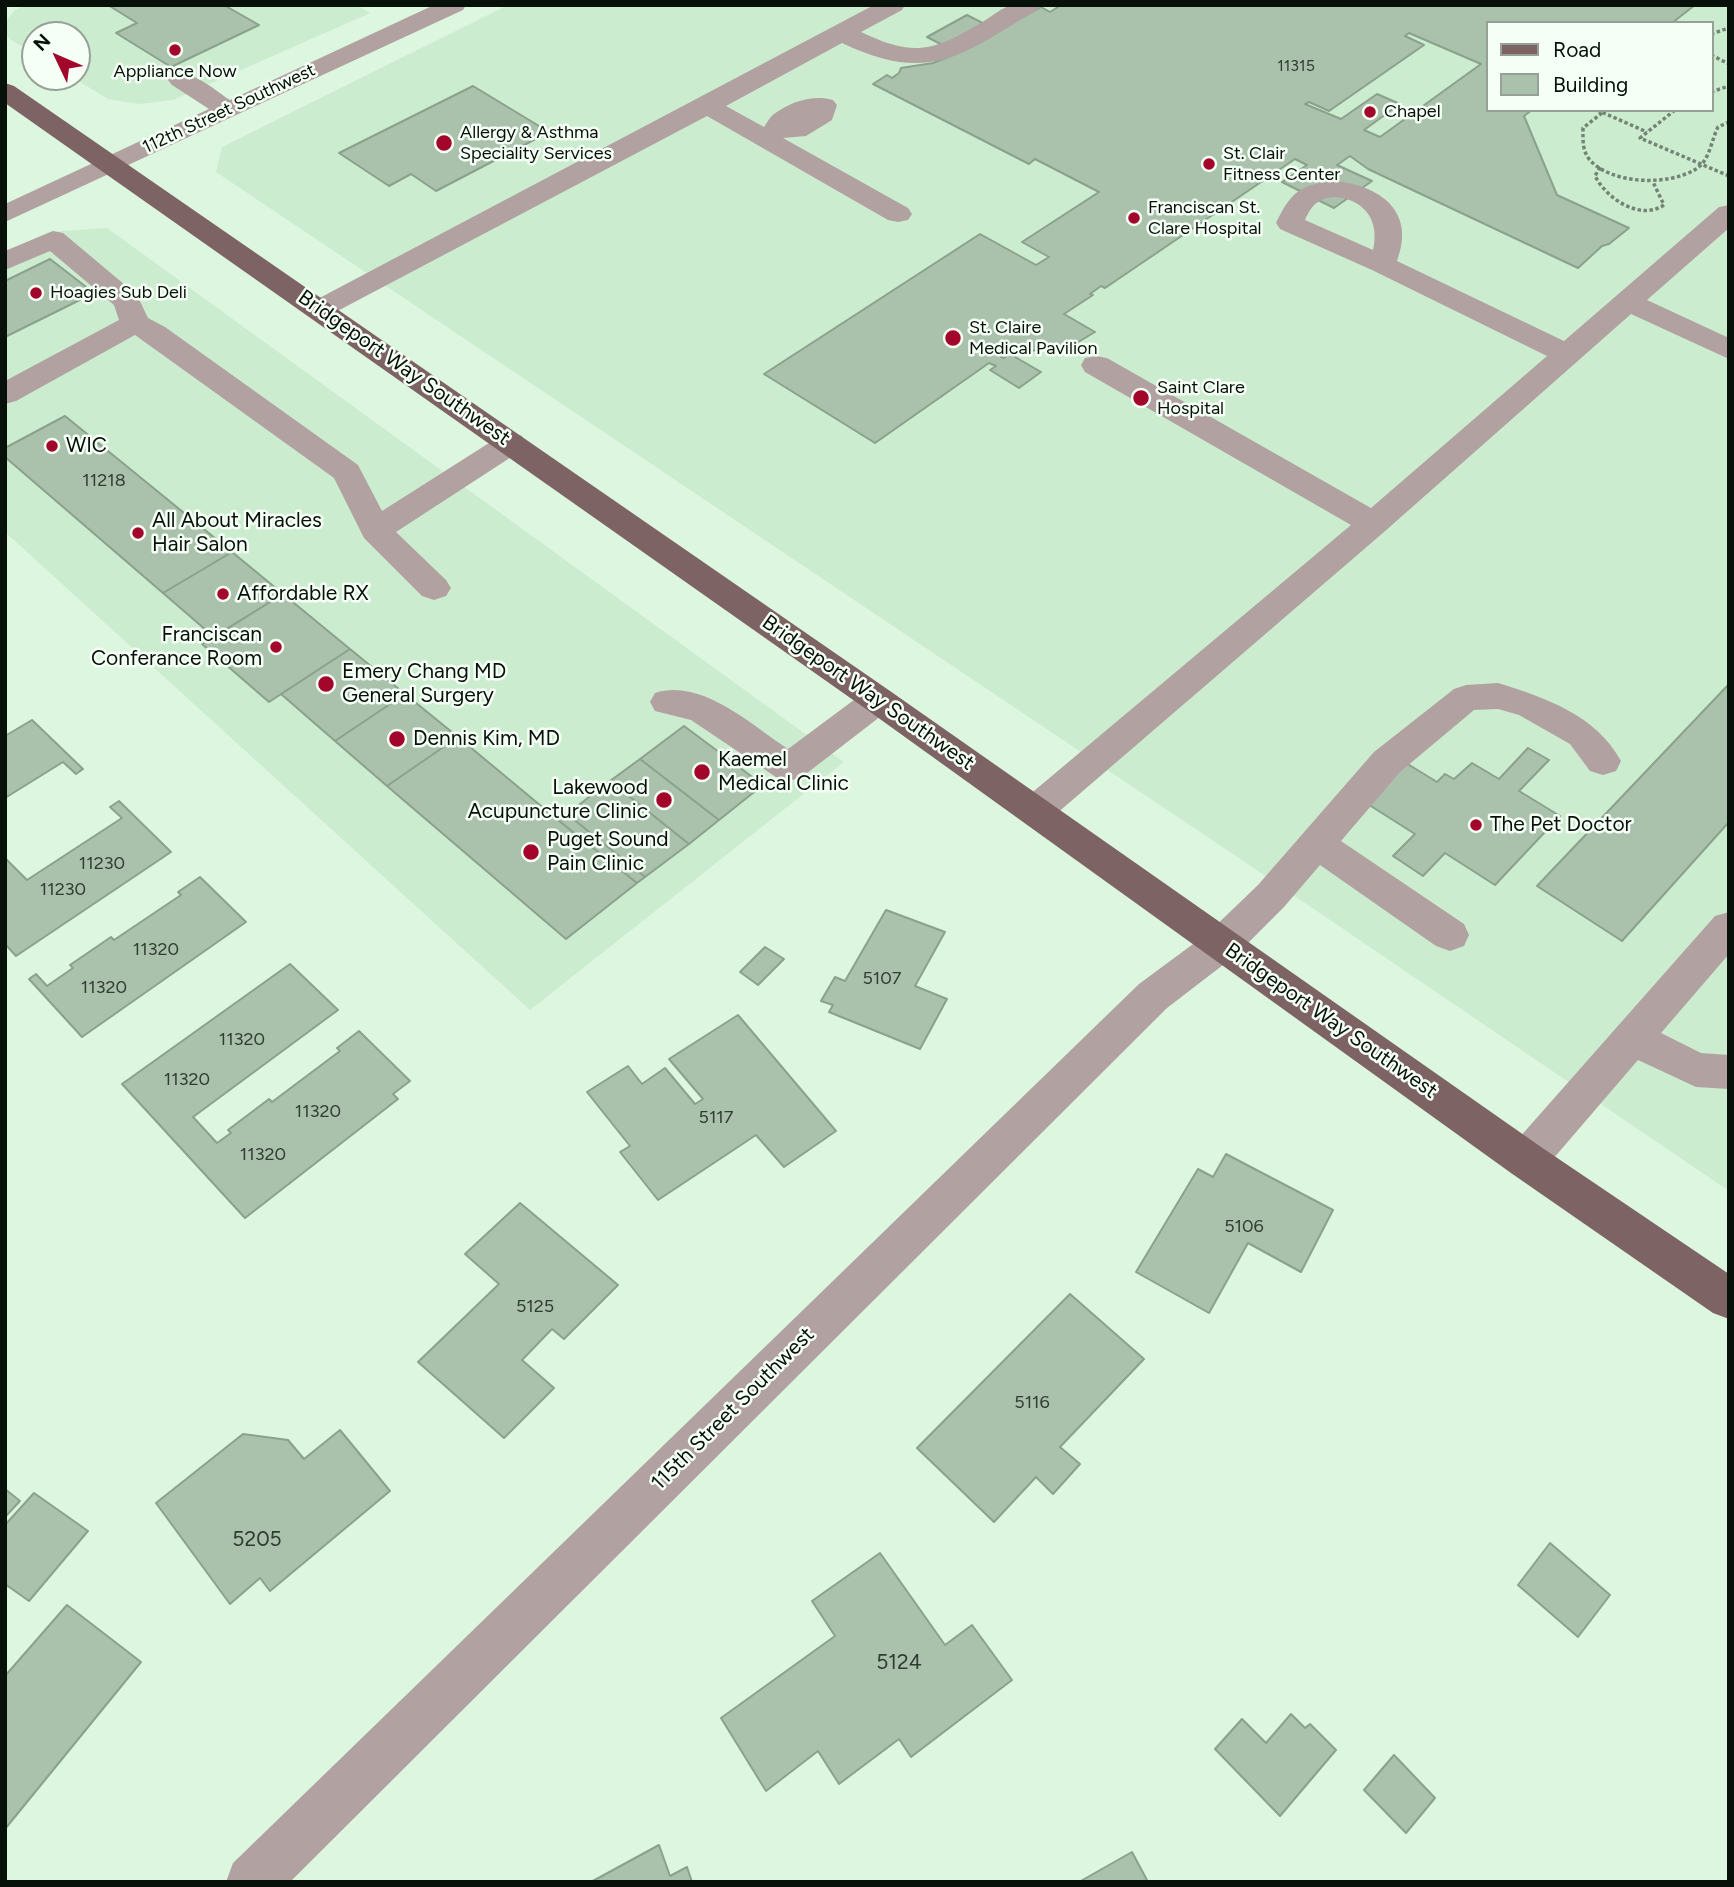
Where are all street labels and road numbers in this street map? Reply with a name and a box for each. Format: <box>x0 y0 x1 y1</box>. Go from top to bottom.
street label: 112th Street Southwest <box>139 59 319 159</box>
street label: Bridgeport Way Southwest <box>293 285 515 451</box>
street label: Bridgeport Way Southwest <box>757 610 979 776</box>
street label: Bridgeport Way Southwest <box>1220 938 1442 1104</box>
street label: 115th Street Southwest <box>646 1322 820 1496</box>

